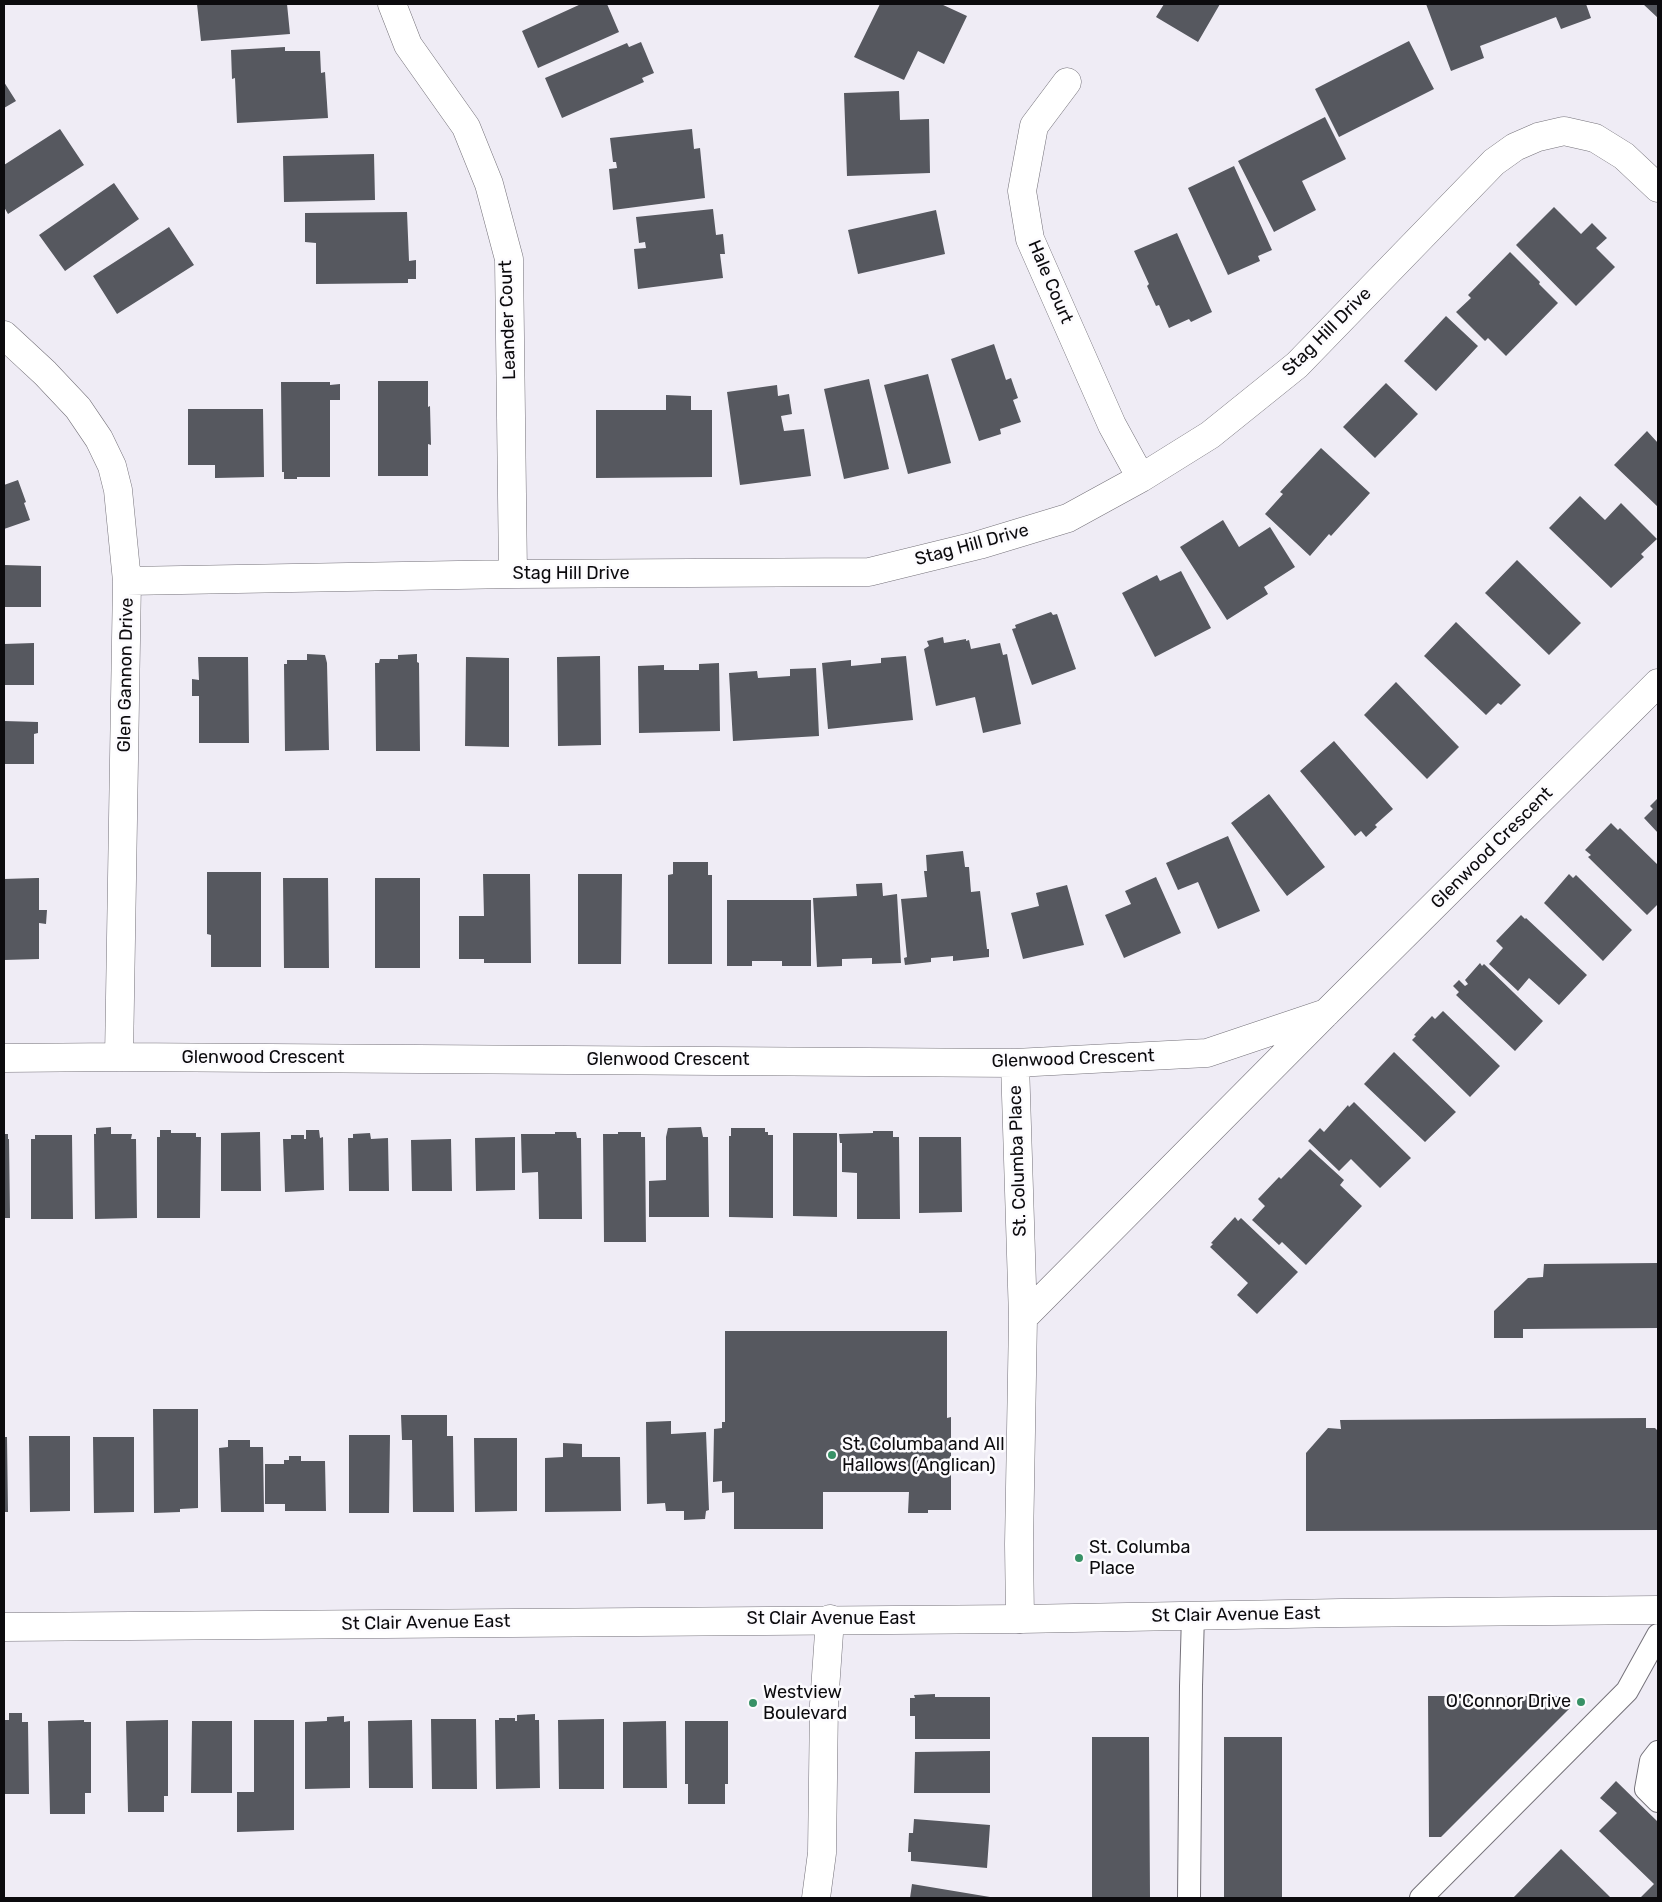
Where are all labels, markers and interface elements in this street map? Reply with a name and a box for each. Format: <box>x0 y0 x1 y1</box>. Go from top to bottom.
street label: Hale Court <box>1023 237 1077 327</box>
street label: Leander Court <box>495 260 521 380</box>
street label: Stag Hill Drive <box>1278 283 1376 381</box>
street label: Stag Hill Drive <box>913 519 1031 571</box>
street label: Stag Hill Drive <box>512 563 630 585</box>
street label: Glen Gannon Drive <box>114 597 138 753</box>
street label: Glenwood Crescent <box>1427 783 1557 913</box>
street label: Glenwood Crescent <box>991 1045 1155 1073</box>
street label: Glenwood Crescent <box>181 1047 345 1069</box>
street label: Glenwood Crescent <box>586 1049 750 1071</box>
street label: St. Columba Place <box>1005 1085 1031 1237</box>
place label: St. Columba and All Hallows (Anglican) <box>842 1434 1005 1476</box>
marker: St. Columba and All Hallows (Anglican) <box>826 1449 838 1461</box>
place label: St. Columba Place <box>1089 1537 1190 1580</box>
marker: St. Columba Place <box>1073 1552 1085 1564</box>
street label: St Clair Avenue East <box>1151 1603 1321 1627</box>
street label: St Clair Avenue East <box>746 1608 916 1630</box>
street label: St Clair Avenue East <box>341 1611 511 1635</box>
place label: Westview Boulevard <box>763 1682 847 1725</box>
place label: O'Connor Drive <box>1446 1691 1571 1713</box>
marker: O'Connor Drive <box>1575 1696 1587 1708</box>
marker: Westview Boulevard <box>747 1697 759 1709</box>

